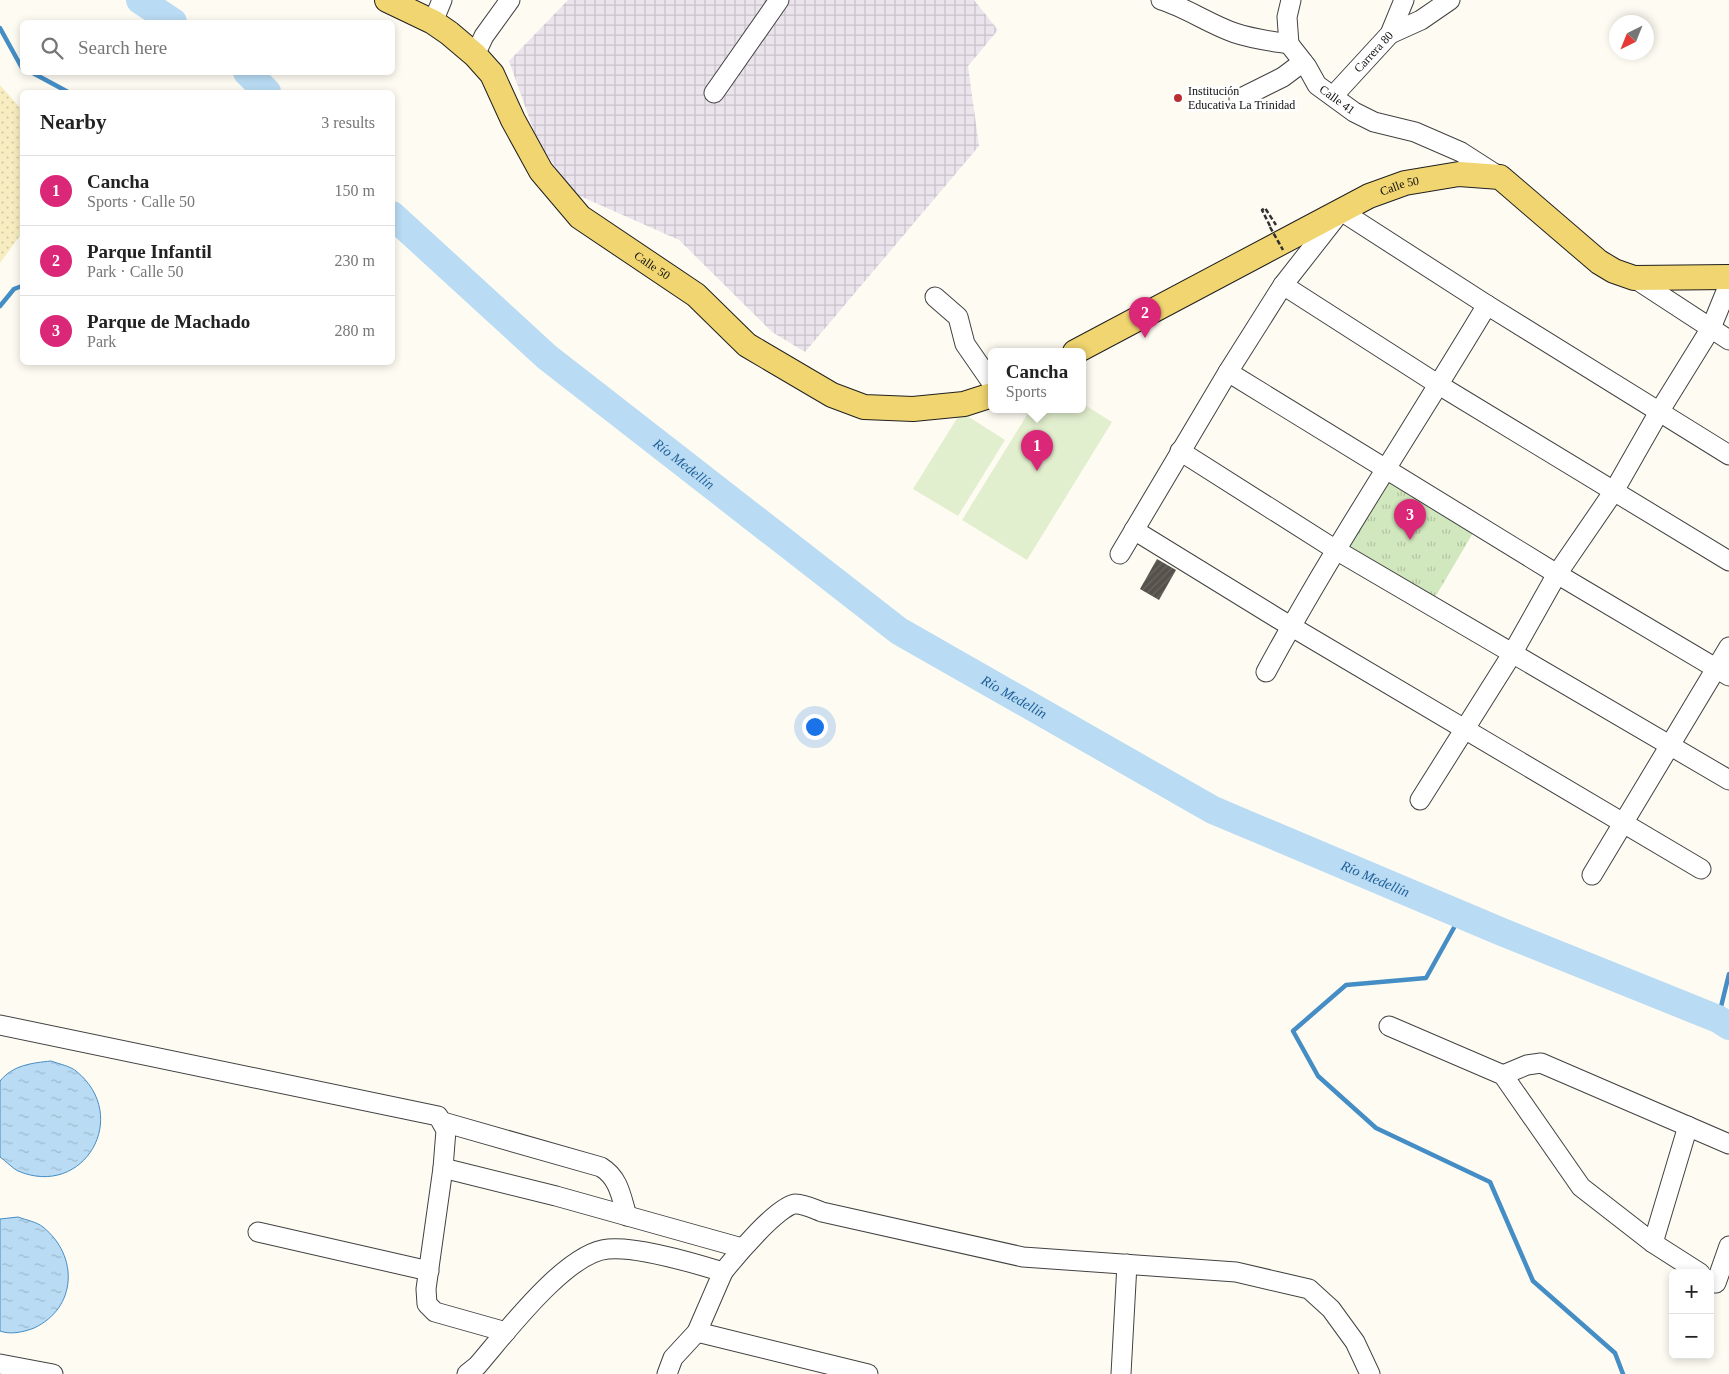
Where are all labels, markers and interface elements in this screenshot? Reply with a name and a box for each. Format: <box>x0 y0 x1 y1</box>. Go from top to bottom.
north arrow <box>1609 15 1654 60</box>
search box <box>20 20 395 75</box>
street label: Carrera 80 <box>1351 28 1396 75</box>
icon: search <box>38 34 66 62</box>
text: Search here <box>78 37 167 58</box>
street label: Calle 41 <box>1317 82 1358 117</box>
place label: Institución Educativa La Trinidad <box>1188 84 1295 112</box>
marker: Institución Educativa La Trinidad <box>1172 92 1184 104</box>
text: Nearby <box>40 110 107 134</box>
text: 3 results <box>321 114 375 131</box>
text: Cancha <box>87 171 149 192</box>
street label: Calle 50 <box>1378 174 1420 199</box>
text: 1 <box>52 182 60 199</box>
text: 150 m <box>335 182 375 199</box>
text: Sports · Calle 50 <box>87 193 195 210</box>
text: Parque Infantil <box>87 241 212 262</box>
street label: Calle 50 <box>632 248 673 283</box>
text: 2 <box>52 252 60 269</box>
text: 230 m <box>335 252 375 269</box>
text: Park · Calle 50 <box>87 263 183 280</box>
pin: 2 <box>1129 297 1161 338</box>
text: Parque de Machado <box>87 311 250 332</box>
text: 3 <box>52 322 60 339</box>
text: 280 m <box>335 322 375 339</box>
text: Park <box>87 333 116 350</box>
popup <box>988 348 1086 413</box>
text: Cancha <box>1006 361 1068 382</box>
text: Sports <box>1006 383 1047 400</box>
pin: 1 <box>1021 430 1053 471</box>
water label: Río Medellín <box>650 435 717 492</box>
pin: 3 <box>1394 499 1426 540</box>
water label: Río Medellín <box>978 672 1049 722</box>
your location <box>802 714 828 740</box>
water label: Río Medellín <box>1338 858 1412 900</box>
map controls <box>1669 1269 1714 1359</box>
button: + <box>1669 1269 1714 1314</box>
button: − <box>1669 1314 1714 1359</box>

